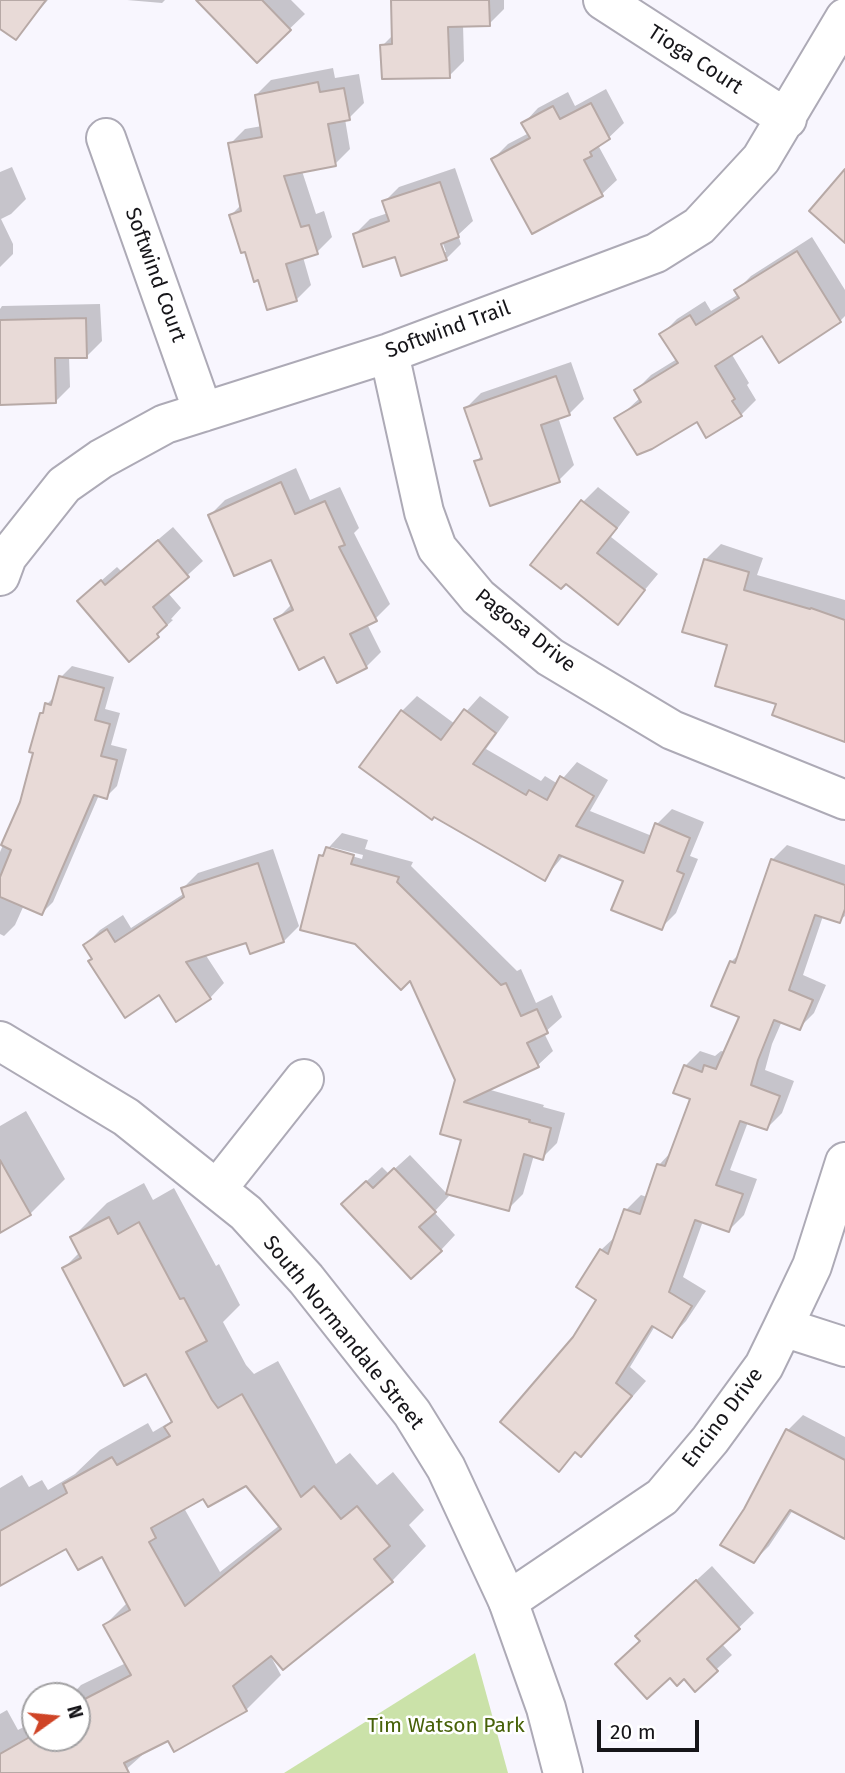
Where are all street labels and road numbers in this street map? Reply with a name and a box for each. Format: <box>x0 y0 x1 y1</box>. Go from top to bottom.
street label: Tioga Court <box>643 20 747 100</box>
street label: Softwind Court <box>119 204 191 346</box>
street label: Softwind Trail <box>382 296 514 364</box>
street label: Pagosa Drive <box>470 584 580 678</box>
street label: South Normandale Street <box>257 1231 429 1435</box>
street label: Encino Drive <box>677 1363 769 1473</box>

